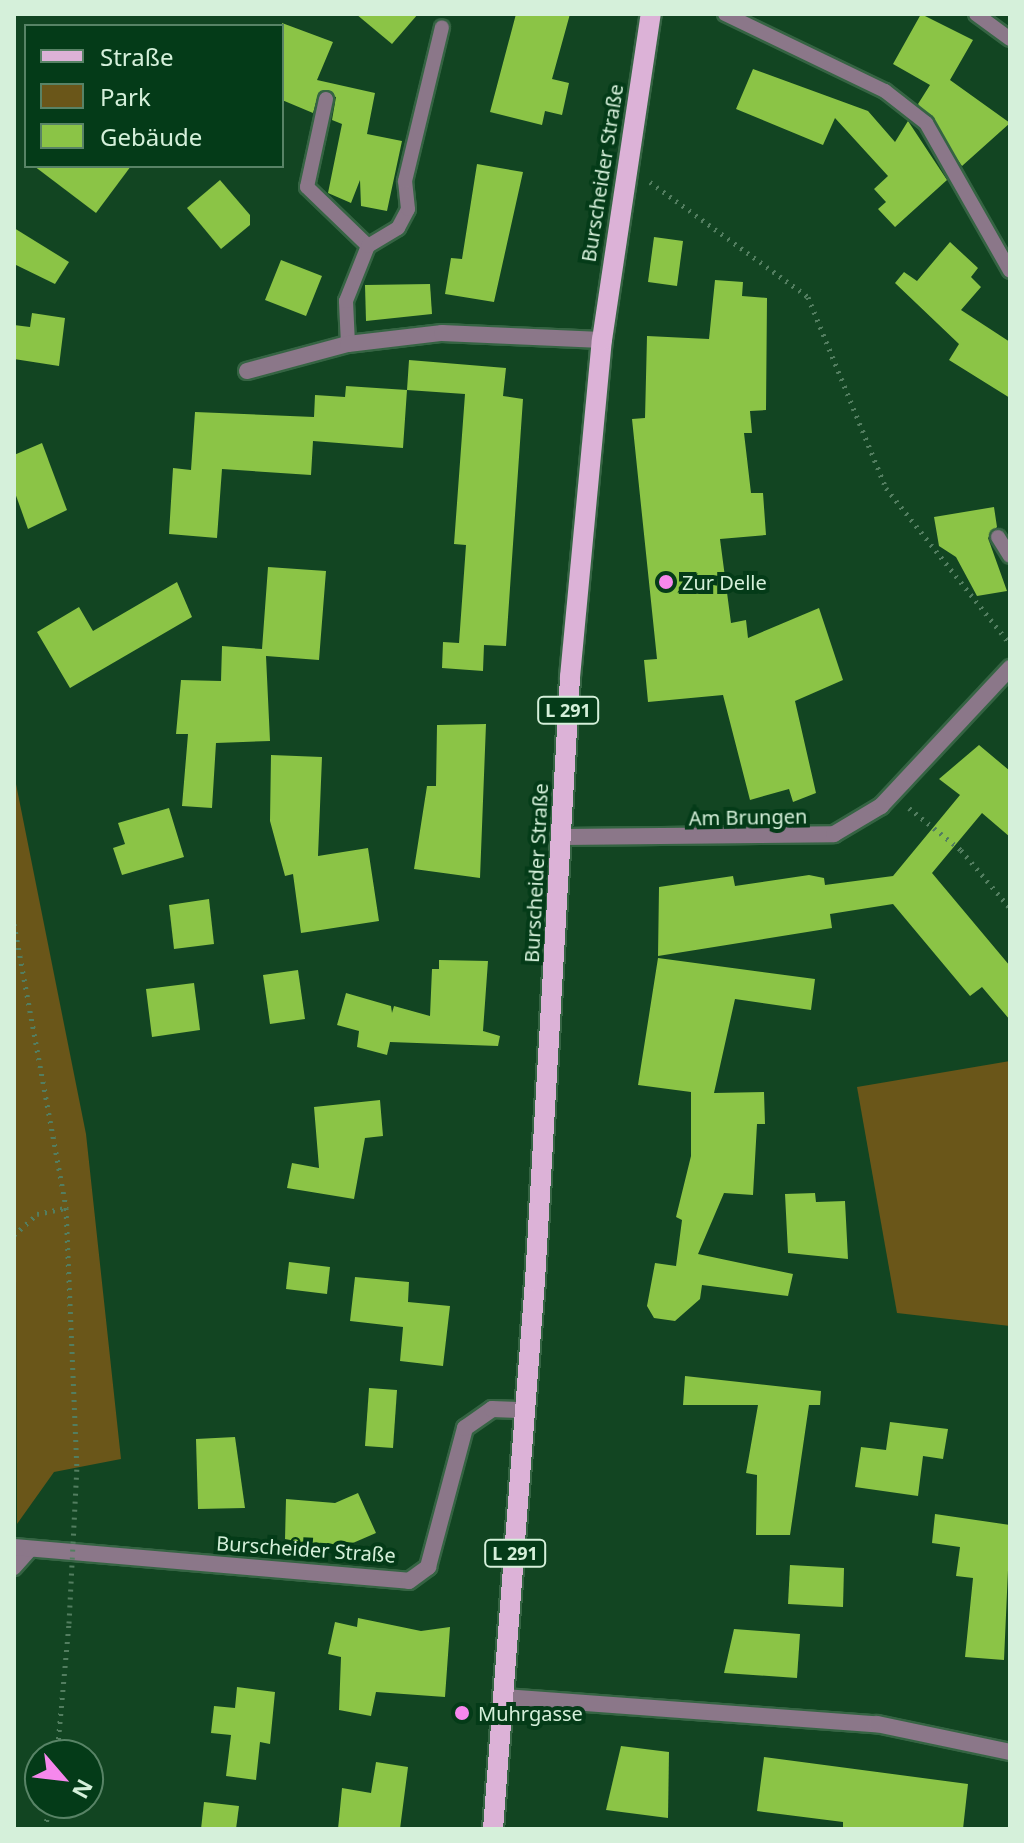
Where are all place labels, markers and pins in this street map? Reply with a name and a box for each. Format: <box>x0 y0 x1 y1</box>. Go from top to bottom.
place label: Zur Delle <box>682 570 767 594</box>
marker: Zur Delle <box>657 573 675 591</box>
place label: Muhrgasse <box>478 1701 583 1725</box>
marker: Muhrgasse <box>453 1704 471 1722</box>

